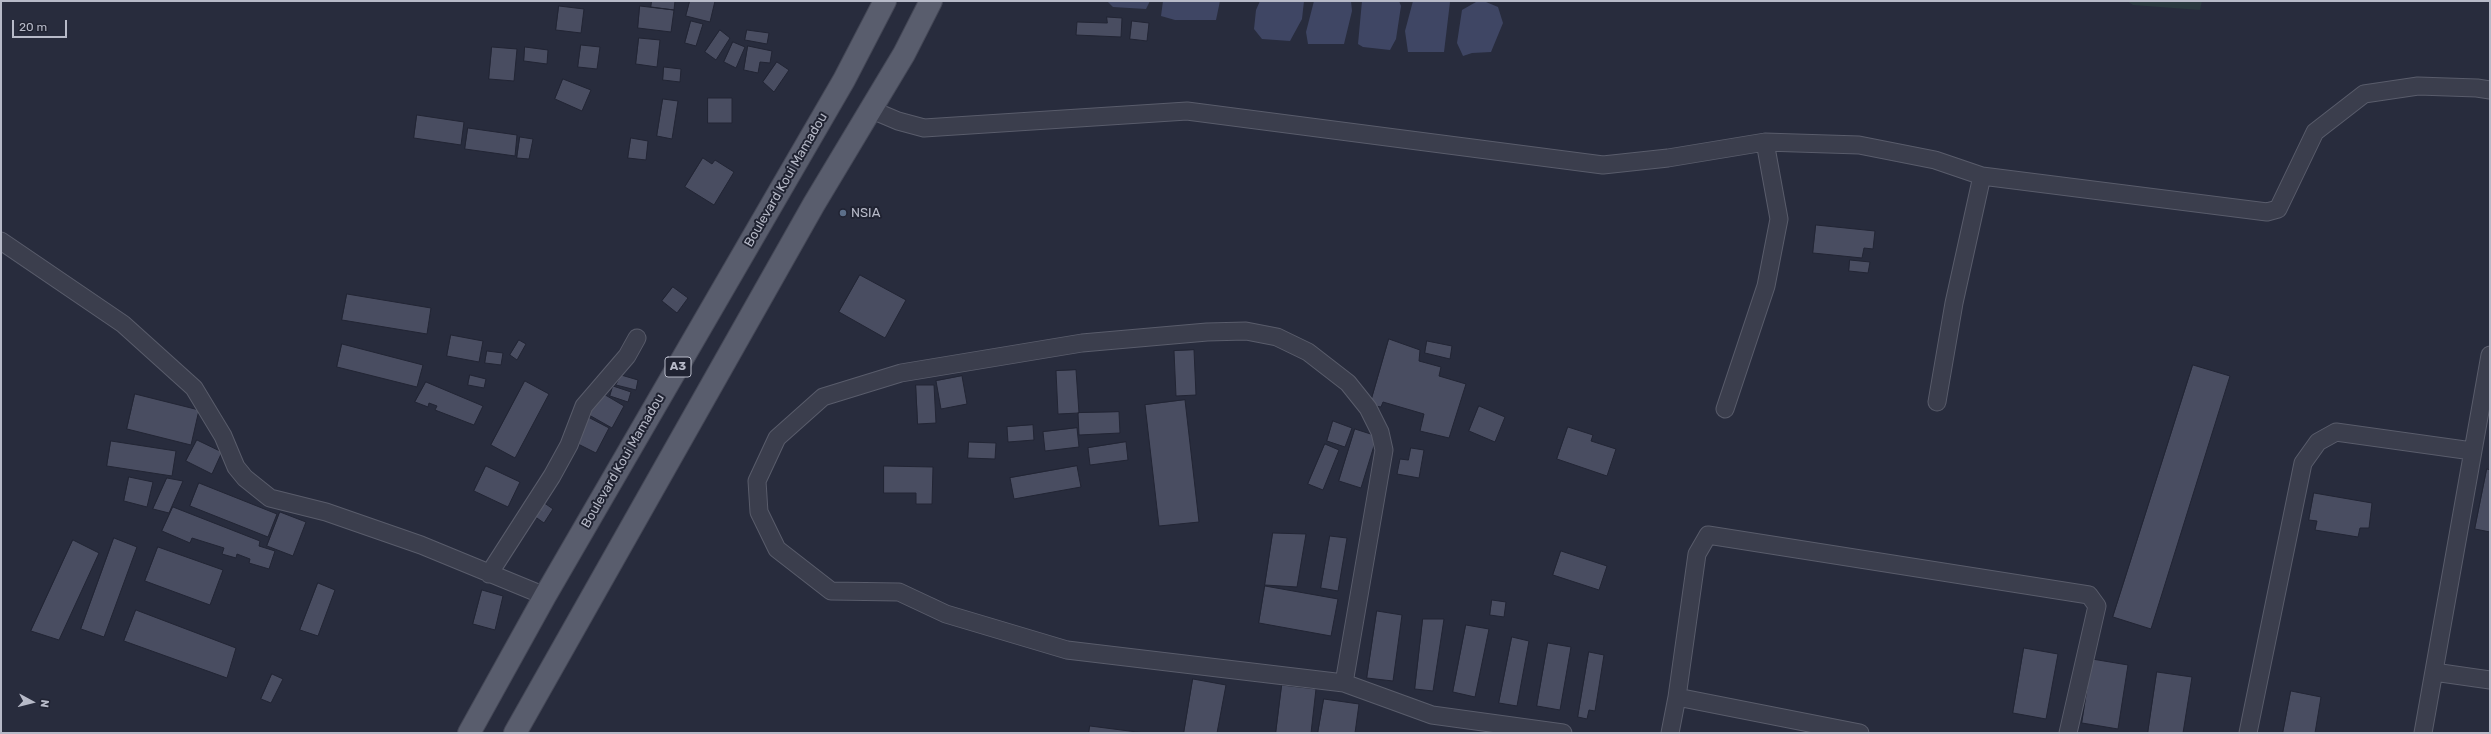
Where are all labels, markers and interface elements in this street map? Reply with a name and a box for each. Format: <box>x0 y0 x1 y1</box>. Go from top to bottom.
scale bar <box>14 12 69 38</box>
text: 20 m <box>19 20 47 34</box>
street label: Boulevard Koui Mamadou <box>741 110 831 250</box>
place label: NSIA <box>851 205 880 221</box>
marker: NSIA <box>838 208 848 218</box>
road number: A3 <box>665 357 691 377</box>
street label: Boulevard Koui Mamadou <box>578 391 668 531</box>
north arrow <box>12 682 52 722</box>
text: N <box>37 699 51 708</box>

